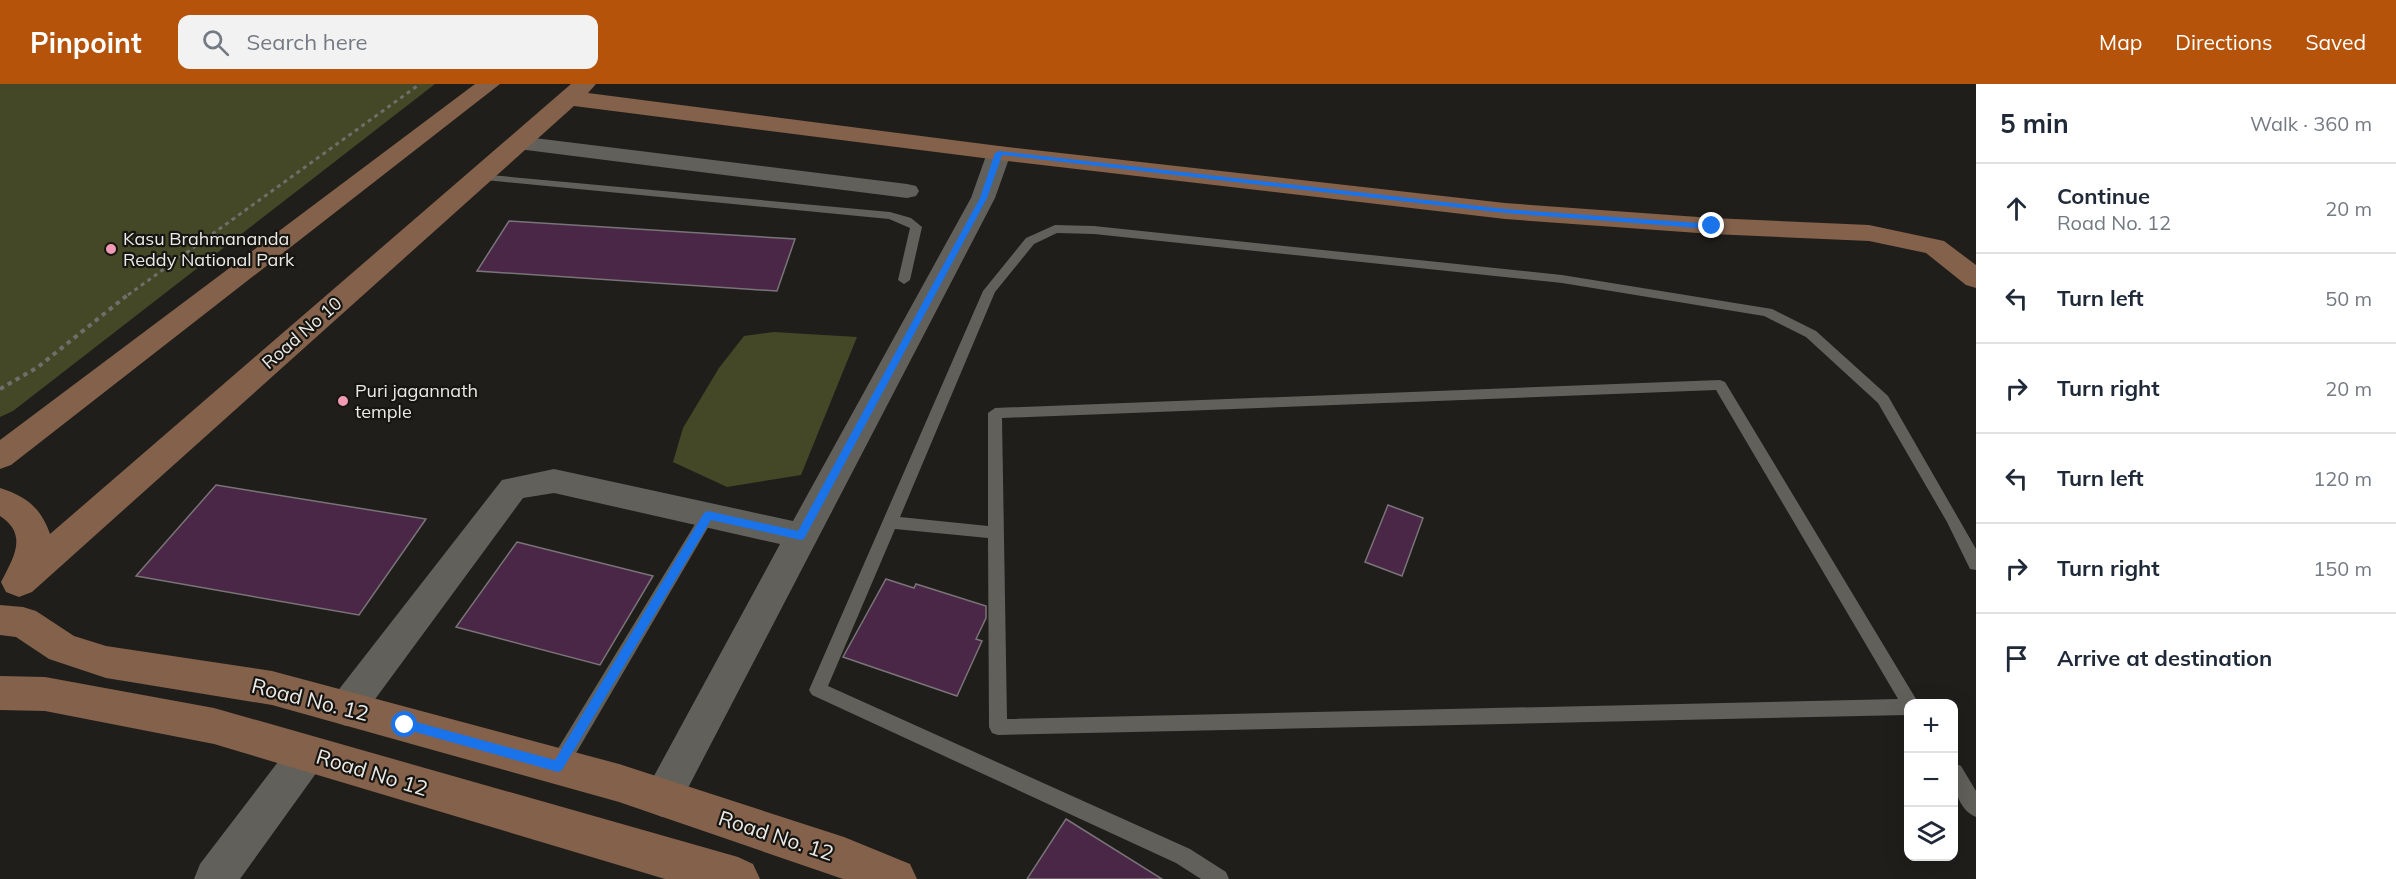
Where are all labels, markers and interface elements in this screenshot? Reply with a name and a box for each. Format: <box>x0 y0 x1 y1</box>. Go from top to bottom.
search box <box>178 15 598 69</box>
text: Pinpoint <box>30 25 142 60</box>
icon: search <box>199 26 232 59</box>
text: Search here <box>247 28 368 56</box>
text: Map <box>2099 29 2142 55</box>
text: Directions <box>2175 29 2272 55</box>
text: Saved <box>2305 29 2366 55</box>
text: 5 min <box>2000 107 2069 140</box>
text: Walk · 360 m <box>2250 111 2372 136</box>
text: Continue <box>2057 182 2150 210</box>
icon: ahead <box>2000 192 2033 225</box>
text: 20 m <box>2325 196 2372 221</box>
text: Road No. 12 <box>2057 210 2171 235</box>
route end <box>1698 212 1724 238</box>
place label: Kasu Brahmananda Reddy National Park <box>123 227 295 271</box>
marker: Kasu Brahmananda Reddy National Park <box>104 242 118 256</box>
icon: left <box>2000 282 2033 315</box>
text: Turn left <box>2057 284 2144 312</box>
text: 50 m <box>2325 286 2372 311</box>
street label: Road No 10 <box>257 292 347 374</box>
icon: right <box>2000 372 2033 405</box>
text: Turn right <box>2057 374 2160 402</box>
text: 20 m <box>2325 376 2372 401</box>
place label: Puri jagannath temple <box>355 379 478 423</box>
marker: Puri jagannath temple <box>336 394 350 408</box>
icon: left <box>2000 462 2033 495</box>
text: Turn left <box>2057 464 2144 492</box>
text: 120 m <box>2313 466 2372 491</box>
icon: right <box>2000 552 2033 585</box>
text: Turn right <box>2057 554 2160 582</box>
text: 150 m <box>2313 556 2372 581</box>
icon: arrive <box>2000 642 2033 675</box>
text: Arrive at destination <box>2057 644 2272 672</box>
street label: Road No. 12 <box>249 672 371 726</box>
map controls <box>1904 699 1958 861</box>
button: + <box>1904 699 1958 753</box>
route start <box>391 711 417 737</box>
street label: Road No 12 <box>313 743 431 801</box>
button: − <box>1904 753 1958 807</box>
street label: Road No. 12 <box>715 804 837 866</box>
button: layers <box>1904 807 1958 861</box>

